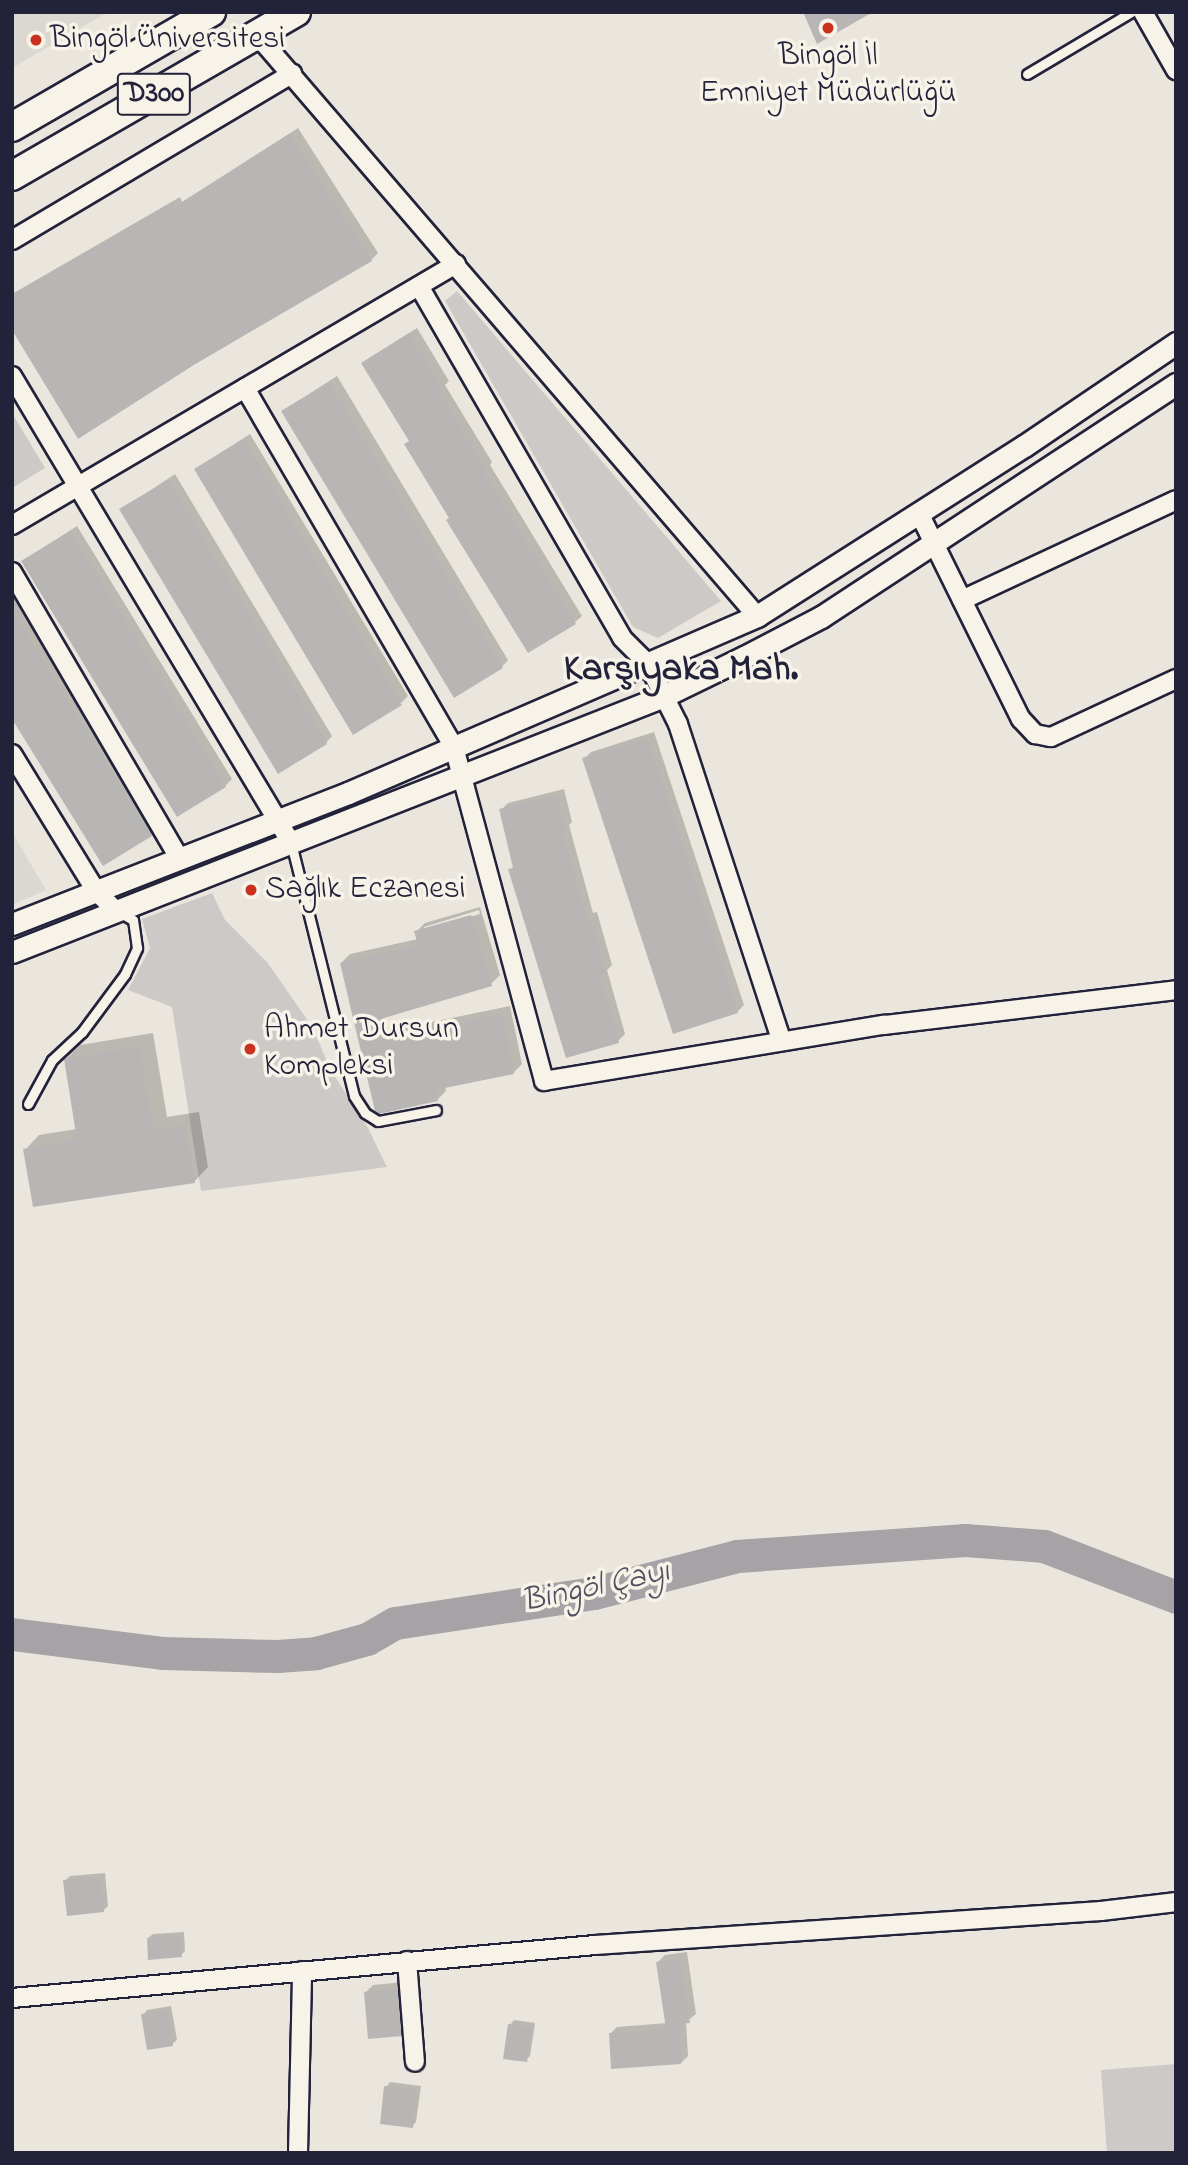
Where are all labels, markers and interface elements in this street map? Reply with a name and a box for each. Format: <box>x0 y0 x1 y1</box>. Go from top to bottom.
marker: Bingöl İl Emniyet Müdürlüğü <box>820 20 836 36</box>
place label: Bingöl Üniversitesi <box>50 21 285 59</box>
marker: Bingöl Üniversitesi <box>28 32 44 48</box>
place label: Bingöl İl Emniyet Müdürlüğü <box>700 39 956 114</box>
road number: D300 <box>116 68 192 120</box>
district label: Karşıyaka Mah. <box>564 648 798 694</box>
place label: Sağlık Eczanesi <box>265 871 466 909</box>
marker: Sağlık Eczanesi <box>243 882 259 898</box>
place label: Ahmet Dursun Kompleksi <box>264 1012 459 1087</box>
marker: Ahmet Dursun Kompleksi <box>242 1041 258 1057</box>
water label: Bingöl Çayı <box>519 1553 673 1623</box>

